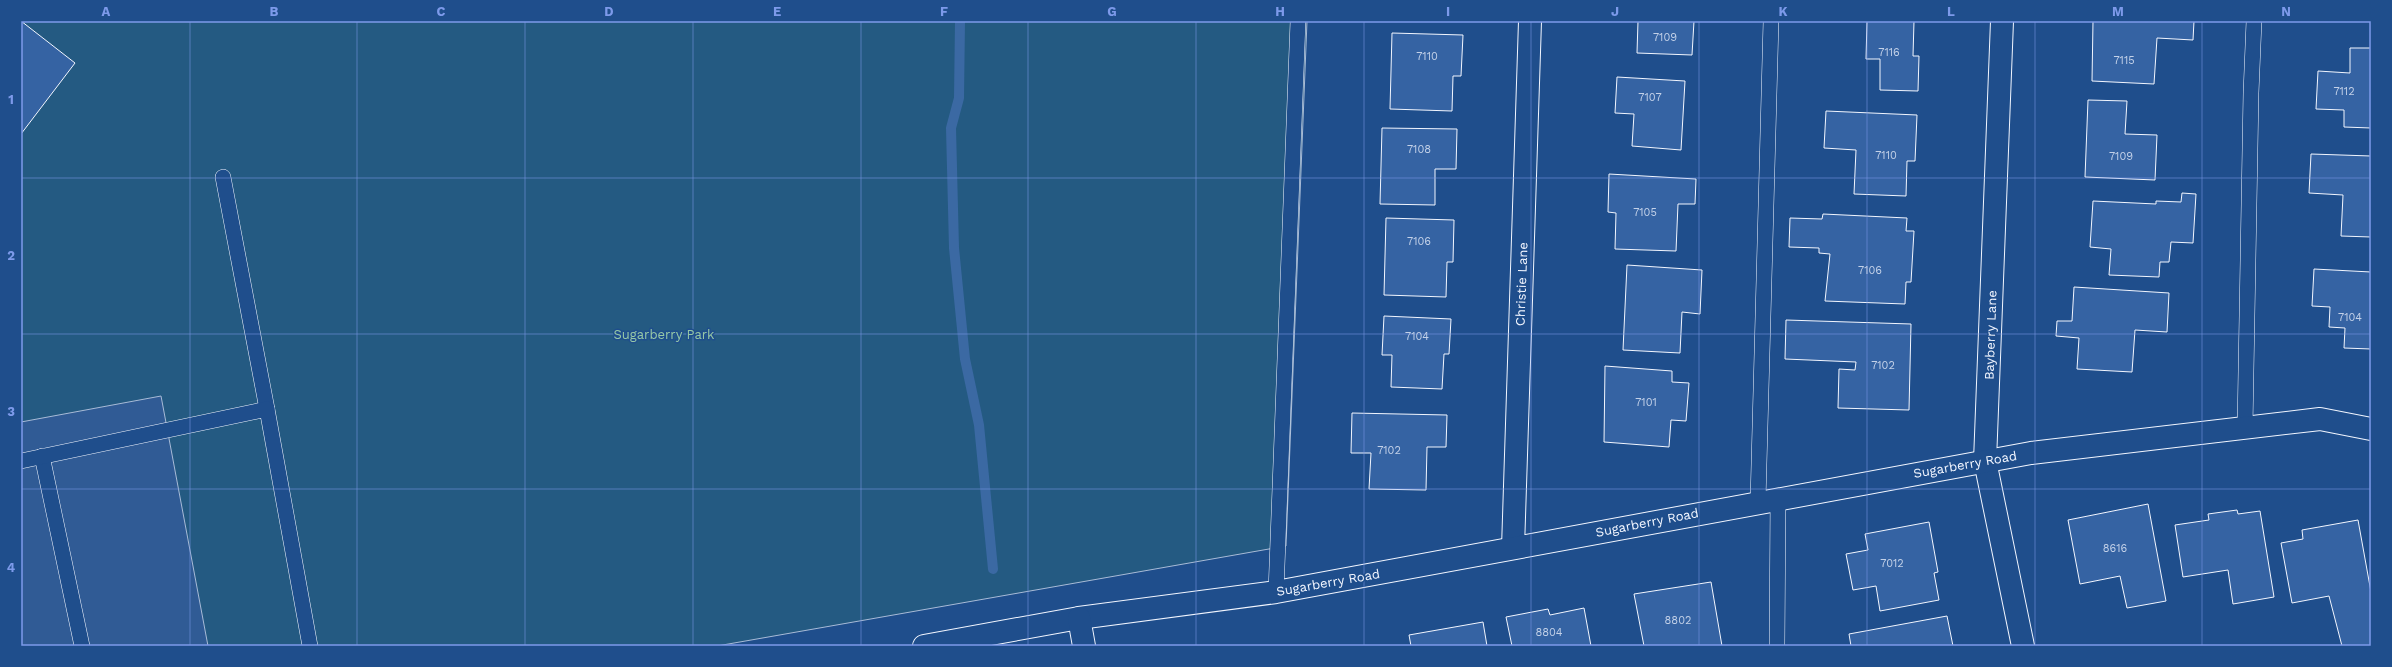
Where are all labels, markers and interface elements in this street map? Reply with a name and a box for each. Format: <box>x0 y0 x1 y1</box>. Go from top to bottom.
text: A <box>102 4 111 19</box>
text: B <box>270 4 279 19</box>
text: C <box>437 4 446 19</box>
text: D <box>604 4 614 19</box>
text: E <box>773 4 781 19</box>
text: F <box>940 4 948 19</box>
text: G <box>1107 4 1117 19</box>
text: H <box>1275 4 1285 19</box>
text: I <box>1446 4 1450 19</box>
text: J <box>1611 4 1619 19</box>
text: K <box>1778 4 1788 19</box>
text: L <box>1947 4 1955 19</box>
text: M <box>2112 4 2124 19</box>
text: N <box>2281 4 2291 19</box>
house number: 7109 <box>1653 31 1677 44</box>
house number: 7116 <box>1878 46 1900 59</box>
house number: 7110 <box>1416 50 1438 63</box>
house number: 7115 <box>2113 54 2135 67</box>
house number: 7112 <box>2333 85 2355 98</box>
house number: 7107 <box>1638 91 1662 104</box>
text: 1 <box>8 92 14 107</box>
house number: 7108 <box>1407 143 1431 156</box>
house number: 7110 <box>1875 149 1897 162</box>
house number: 7109 <box>2109 150 2133 163</box>
house number: 7105 <box>1633 206 1657 219</box>
house number: 7106 <box>1407 235 1431 248</box>
street label: Christie Lane <box>1513 242 1530 326</box>
text: 2 <box>7 248 15 263</box>
house number: 7106 <box>1858 264 1882 277</box>
street label: Bayberry Lane <box>1981 290 2000 380</box>
house number: 7104 <box>2338 311 2362 324</box>
park label: Sugarberry Park <box>614 327 715 342</box>
house number: 7104 <box>1405 330 1429 343</box>
house number: 7102 <box>1871 359 1895 372</box>
house number: 7101 <box>1635 396 1657 409</box>
text: 3 <box>7 404 15 419</box>
house number: 7102 <box>1377 444 1401 457</box>
street label: Sugarberry Road <box>1912 448 2018 481</box>
street label: Sugarberry Road <box>1594 505 1700 540</box>
house number: 8616 <box>2103 542 2128 555</box>
house number: 7012 <box>1880 557 1904 570</box>
text: 4 <box>7 560 16 575</box>
street label: Sugarberry Road <box>1275 566 1381 599</box>
house number: 8802 <box>1665 614 1691 627</box>
house number: 8804 <box>1535 626 1563 639</box>

